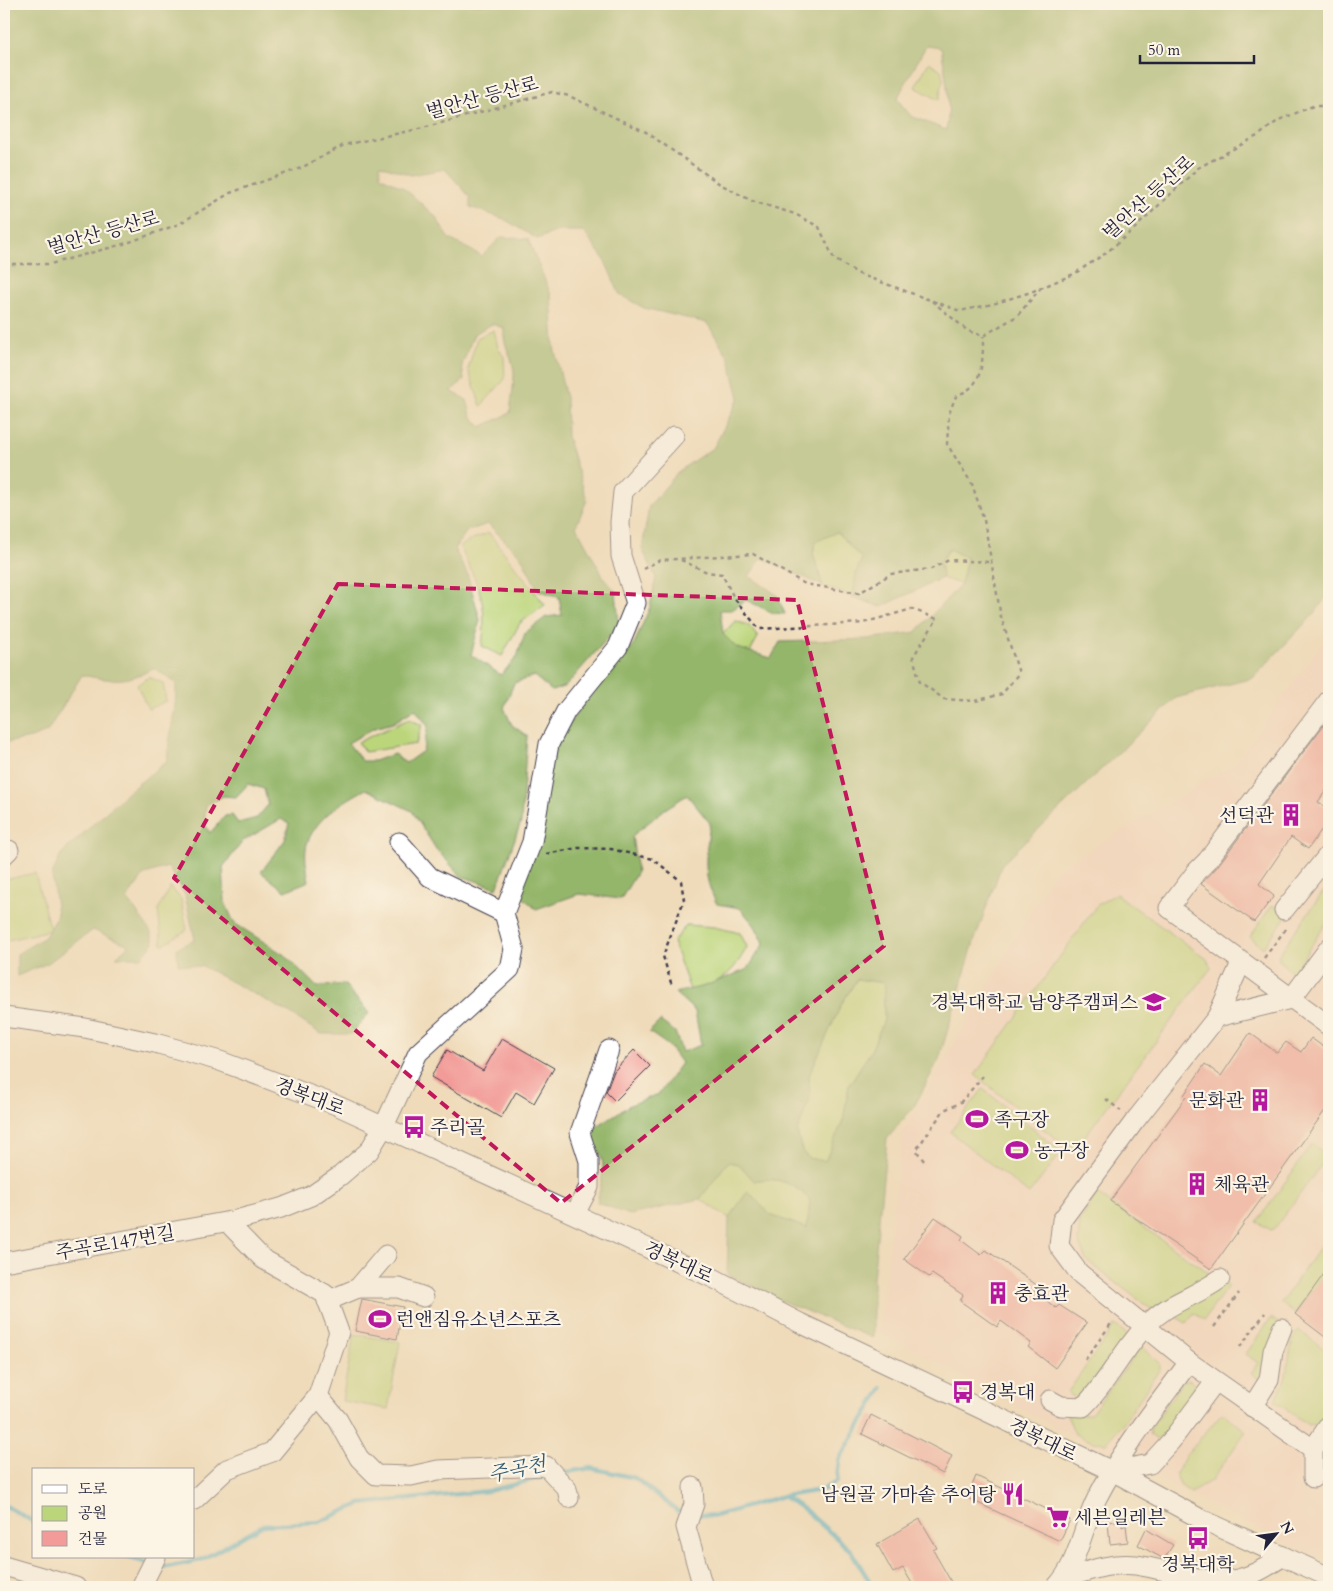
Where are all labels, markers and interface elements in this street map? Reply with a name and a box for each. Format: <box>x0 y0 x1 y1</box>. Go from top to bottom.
scale bar <box>1140 32 1254 64</box>
text: 50 m <box>1148 40 1180 60</box>
street label: 벌안산 등산로 <box>423 70 541 125</box>
street label: 벌안산 등산로 <box>1097 150 1200 246</box>
street label: 벌안산 등산로 <box>44 205 162 261</box>
building icon: 선덕관 <box>1278 802 1304 828</box>
place label: 선덕관 <box>1219 803 1275 829</box>
school or university icon: 경복대학교 남양주캠퍼스 <box>1141 989 1167 1015</box>
place label: 경복대학교 남양주캠퍼스 <box>931 990 1138 1016</box>
street label: 경복대로 <box>271 1072 349 1122</box>
building icon: 문화관 <box>1247 1087 1273 1113</box>
place label: 문화관 <box>1189 1088 1245 1114</box>
sports icon: 족구장 <box>964 1106 990 1132</box>
place label: 족구장 <box>994 1107 1050 1133</box>
bus stop icon: 주리골 <box>401 1114 427 1140</box>
place label: 주리골 <box>430 1115 485 1141</box>
sports icon: 농구장 <box>1004 1137 1030 1163</box>
place label: 농구장 <box>1034 1138 1090 1164</box>
building icon: 체육관 <box>1184 1171 1210 1197</box>
place label: 체육관 <box>1214 1172 1270 1198</box>
street label: 주곡로147번길 <box>53 1220 177 1266</box>
street label: 경복대로 <box>640 1236 717 1290</box>
building icon: 충효관 <box>985 1280 1011 1306</box>
place label: 충효관 <box>1014 1281 1070 1307</box>
sports icon: 런앤짐유소년스포츠 <box>367 1306 393 1332</box>
place label: 런앤짐유소년스포츠 <box>396 1307 561 1333</box>
bus stop icon: 경복대 <box>950 1379 976 1405</box>
place label: 경복대 <box>980 1380 1035 1406</box>
street label: 경복대로 <box>1004 1412 1081 1468</box>
water label: 주곡천 <box>486 1450 550 1489</box>
legend <box>32 1468 195 1558</box>
text: 도로 <box>78 1479 107 1499</box>
restaurant icon: 남원골 가마솥 추어탕 <box>1000 1481 1026 1507</box>
place label: 남원골 가마솥 추어탕 <box>821 1482 997 1508</box>
text: 공원 <box>78 1503 107 1523</box>
supermarket icon: 세븐일레븐 <box>1045 1504 1071 1530</box>
place label: 세븐일레븐 <box>1074 1505 1166 1531</box>
north arrow <box>1250 1508 1300 1558</box>
text: N <box>1276 1518 1298 1538</box>
bus stop icon: 경복대학 <box>1185 1525 1211 1551</box>
text: 건물 <box>78 1529 107 1549</box>
place label: 경복대학 <box>1161 1552 1235 1578</box>

